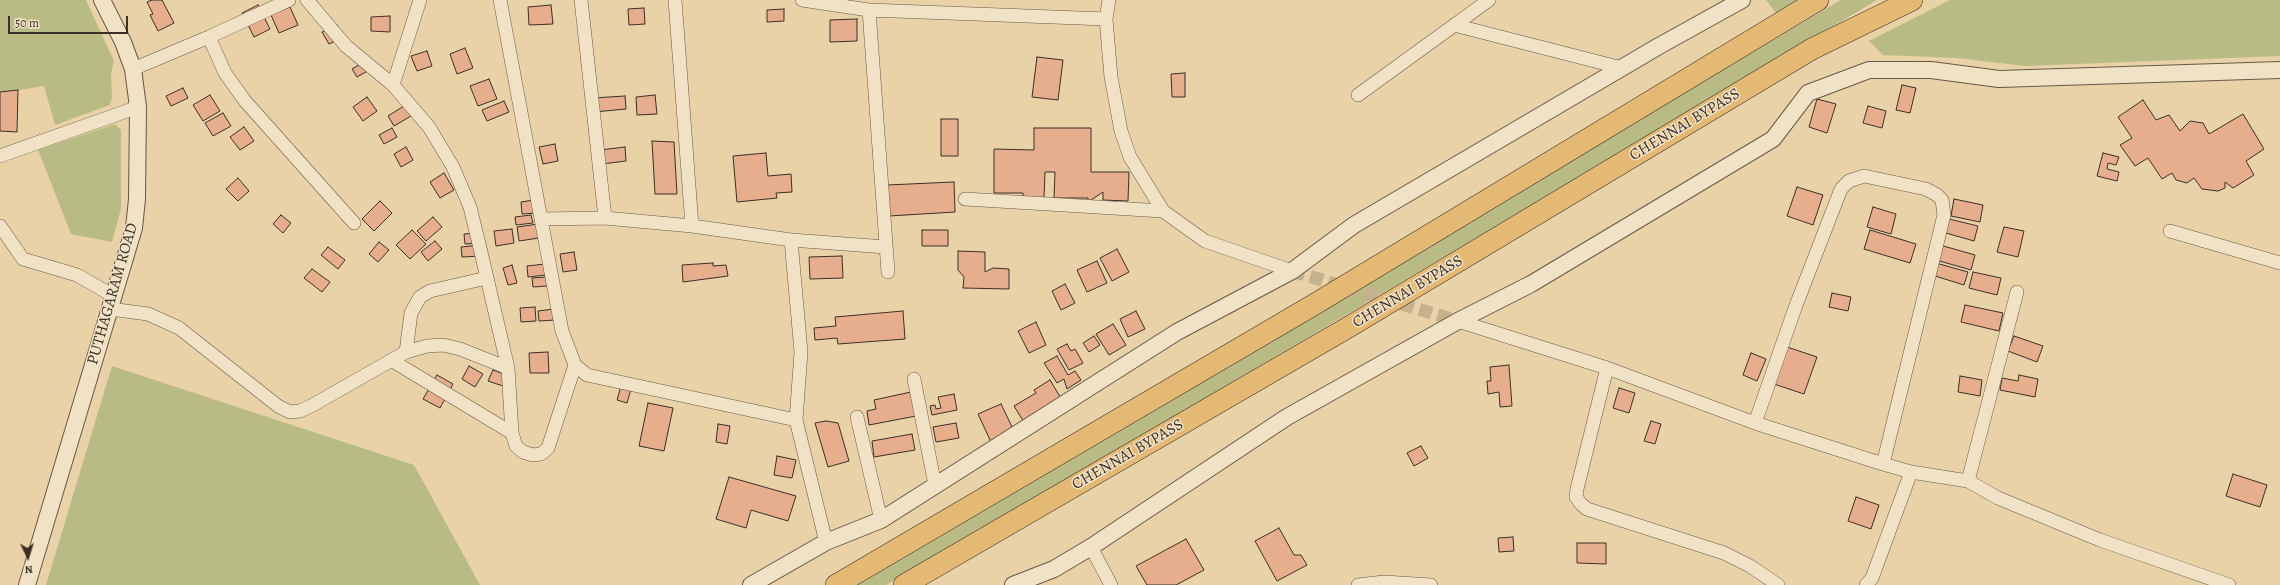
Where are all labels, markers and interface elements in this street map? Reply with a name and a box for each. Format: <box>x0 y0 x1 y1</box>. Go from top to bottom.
scale bar <box>10 8 130 34</box>
text: 50 m <box>15 15 39 31</box>
street label: CHENNAI BYPASS <box>1626 84 1744 166</box>
street label: PUTHAGARAM ROAD <box>84 221 142 367</box>
street label: CHENNAI BYPASS <box>1349 251 1467 333</box>
street label: CHENNAI BYPASS <box>1069 415 1187 495</box>
north arrow <box>8 537 48 577</box>
text: N <box>24 562 33 577</box>

